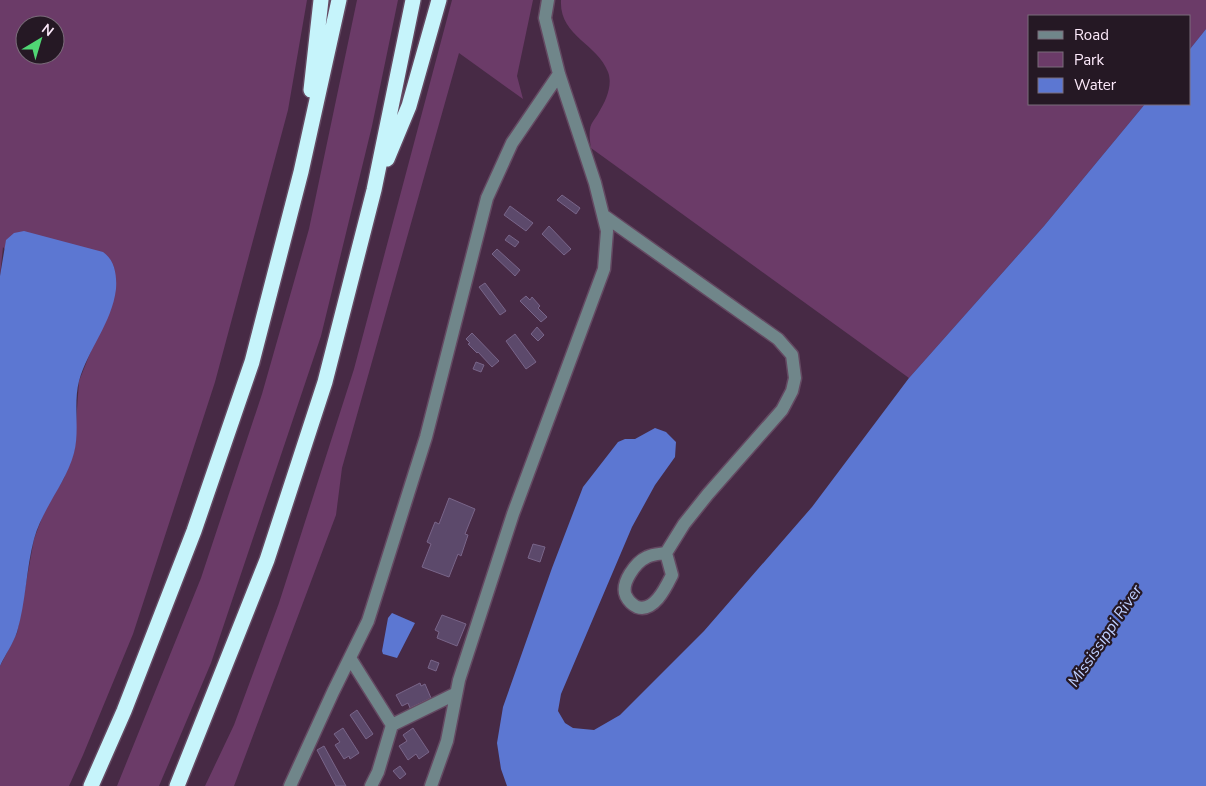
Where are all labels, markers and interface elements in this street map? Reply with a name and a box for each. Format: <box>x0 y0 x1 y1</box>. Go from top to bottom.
north arrow <box>15 15 65 65</box>
legend <box>1028 15 1191 105</box>
text: N <box>38 19 58 41</box>
text: Road <box>1074 25 1109 45</box>
text: Park <box>1074 50 1104 70</box>
text: Water <box>1074 75 1117 95</box>
water label: Mississippi River <box>1063 580 1148 691</box>

